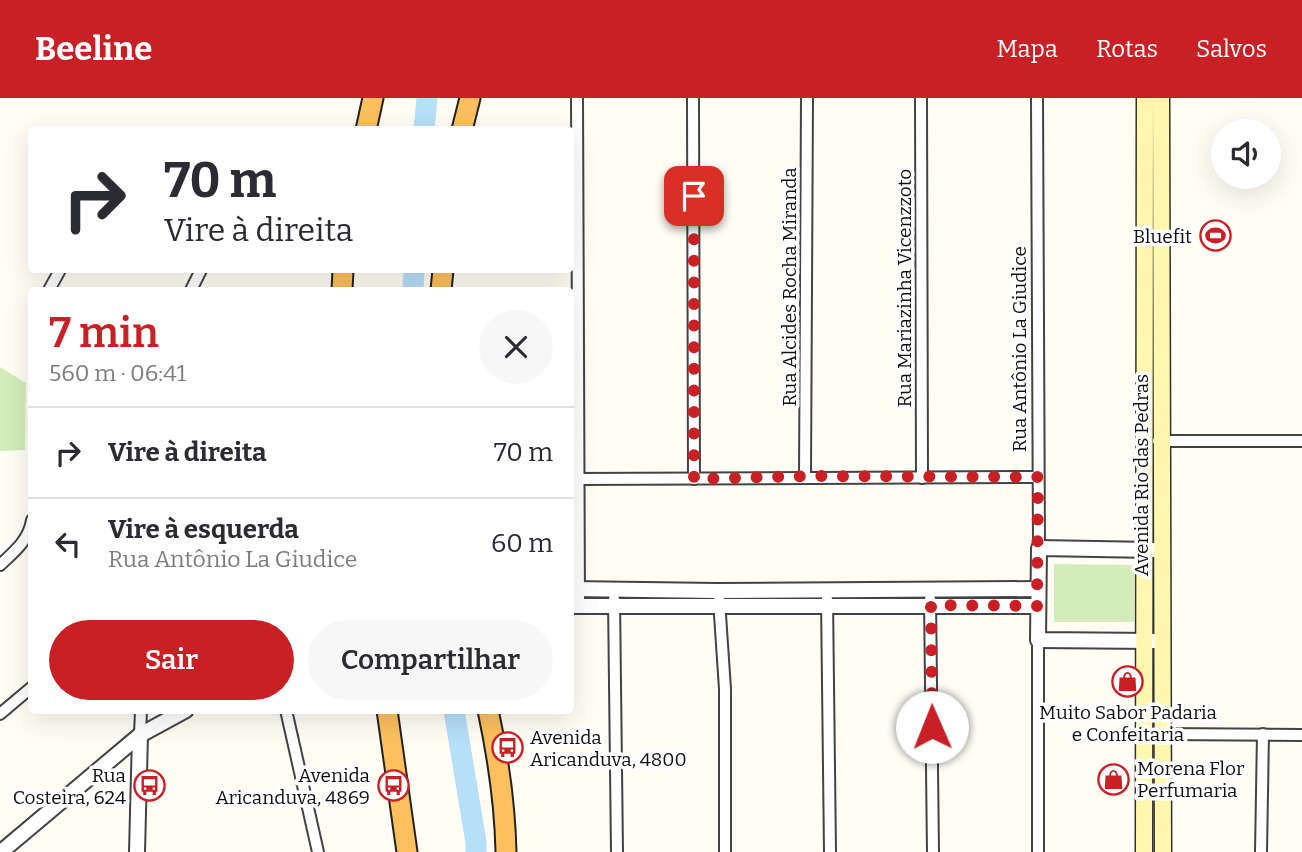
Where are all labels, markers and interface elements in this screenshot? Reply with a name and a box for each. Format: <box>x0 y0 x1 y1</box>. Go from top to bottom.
text: Beeline <box>35 29 152 69</box>
text: Mapa <box>996 35 1058 63</box>
text: Rotas <box>1096 35 1158 63</box>
text: Salvos <box>1196 35 1267 63</box>
map controls <box>1211 119 1281 189</box>
button: sound <box>1211 119 1281 189</box>
text: 70 m <box>164 151 276 210</box>
icon: right <box>49 154 140 245</box>
pin <box>664 166 724 226</box>
street label: Rua Alcides Rocha Miranda <box>778 167 801 407</box>
street label: Rua Mariazinha Vicenzzoto <box>893 169 916 407</box>
icon: arrive <box>675 177 713 215</box>
text: Vire à direita <box>164 211 353 249</box>
sports icon: Bluefit <box>1198 219 1232 253</box>
place label: Bluefit <box>1133 225 1192 248</box>
street label: Rua Antônio La Giudice <box>1008 246 1031 452</box>
text: 7 min <box>49 308 159 358</box>
button: close <box>479 310 553 384</box>
text: 560 m · 06:41 <box>49 359 186 387</box>
street label: Avenida Rio das Pedras <box>1130 374 1153 576</box>
icon: right <box>49 434 87 472</box>
text: Vire à direita <box>108 437 267 468</box>
text: 70 m <box>494 437 553 468</box>
text: Vire à esquerda <box>108 514 299 545</box>
icon: left <box>49 525 87 563</box>
text: 60 m <box>491 528 553 559</box>
text: Rua Antônio La Giudice <box>108 545 357 573</box>
button: Sair <box>49 620 294 700</box>
button: Compartilhar <box>308 620 553 700</box>
shop icon: Muito Sabor Padaria e Confeitaria <box>1111 664 1145 698</box>
position arrow <box>895 690 969 764</box>
place label: Muito Sabor Padaria e Confeitaria <box>1039 701 1217 746</box>
place label: Avenida Aricanduva, 4800 <box>530 726 687 771</box>
bus stop icon: Avenida Aricanduva, 4800 <box>490 731 524 765</box>
place label: Morena Flor Perfumaria <box>1137 757 1245 802</box>
shop icon: Morena Flor Perfumaria <box>1097 762 1131 796</box>
place label: Rua Costeira, 624 <box>13 764 127 809</box>
place label: Avenida Aricanduva, 4869 <box>215 764 371 809</box>
bus stop icon: Rua Costeira, 624 <box>132 769 166 803</box>
bus stop icon: Avenida Aricanduva, 4869 <box>376 769 410 803</box>

